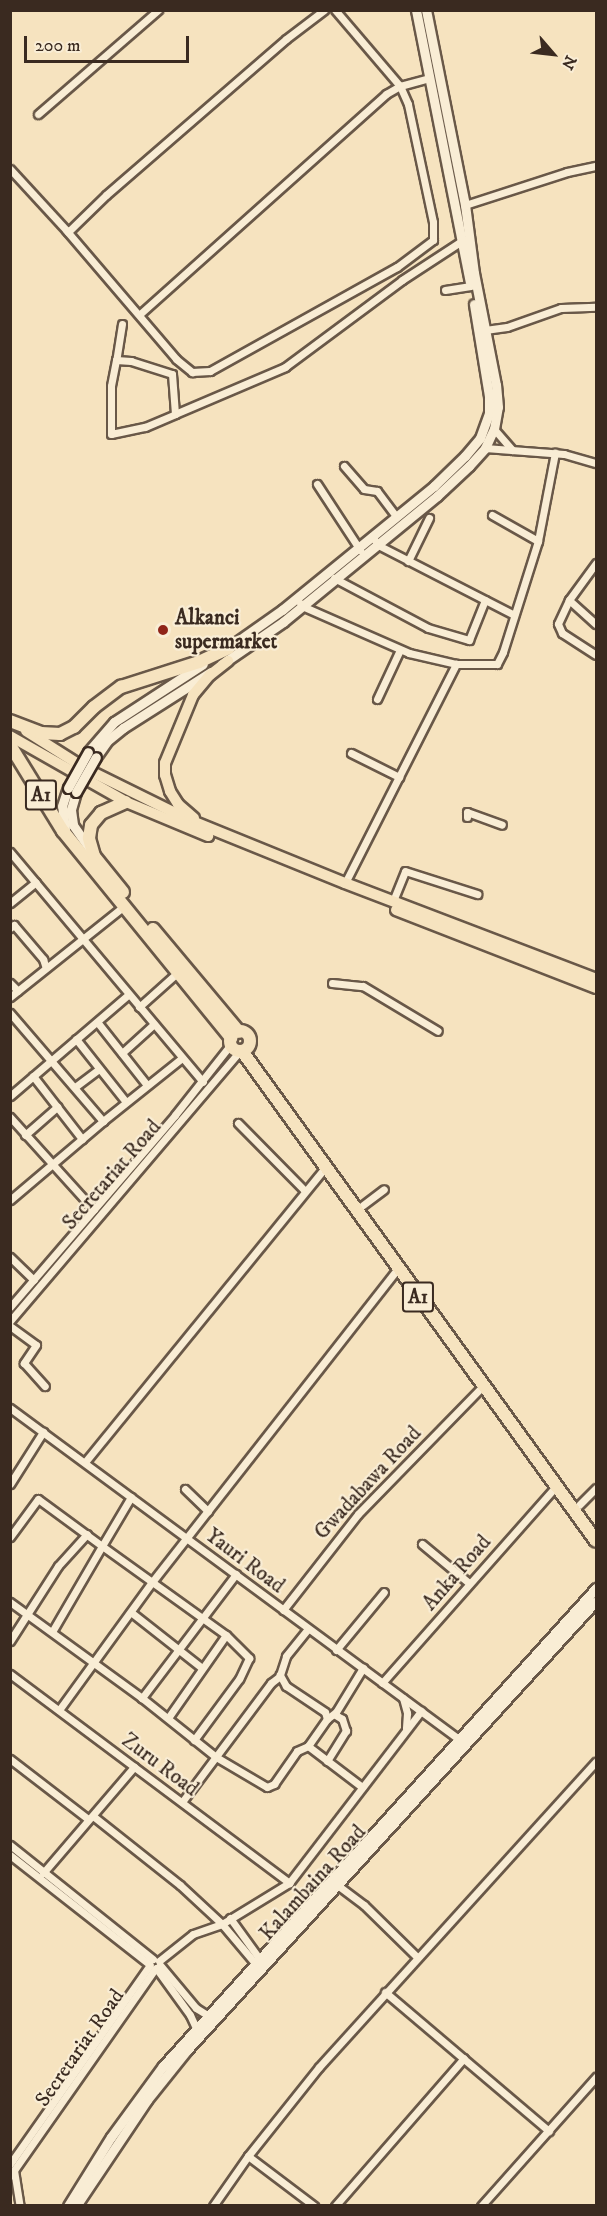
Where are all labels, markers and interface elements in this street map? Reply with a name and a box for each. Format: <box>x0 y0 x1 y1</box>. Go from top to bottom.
scale bar <box>27 24 192 62</box>
north arrow <box>523 24 583 84</box>
text: 200 m <box>35 35 81 57</box>
text: N <box>557 52 581 73</box>
place label: Alkanci supermarket <box>175 605 277 655</box>
marker: Alkanci supermarket <box>156 623 170 637</box>
road number: A1 <box>24 778 57 812</box>
street label: Secretariat Road <box>57 1115 167 1235</box>
road number: A1 <box>402 1280 434 1314</box>
street label: Gwadabawa Road <box>309 1421 427 1545</box>
street label: Yauri Road <box>201 1523 289 1599</box>
street label: Anka Road <box>417 1530 497 1616</box>
street label: Zuru Road <box>117 1728 203 1802</box>
street label: Kalambaina Road <box>255 1820 371 1946</box>
street label: Secretariat Road <box>30 1984 130 2112</box>

